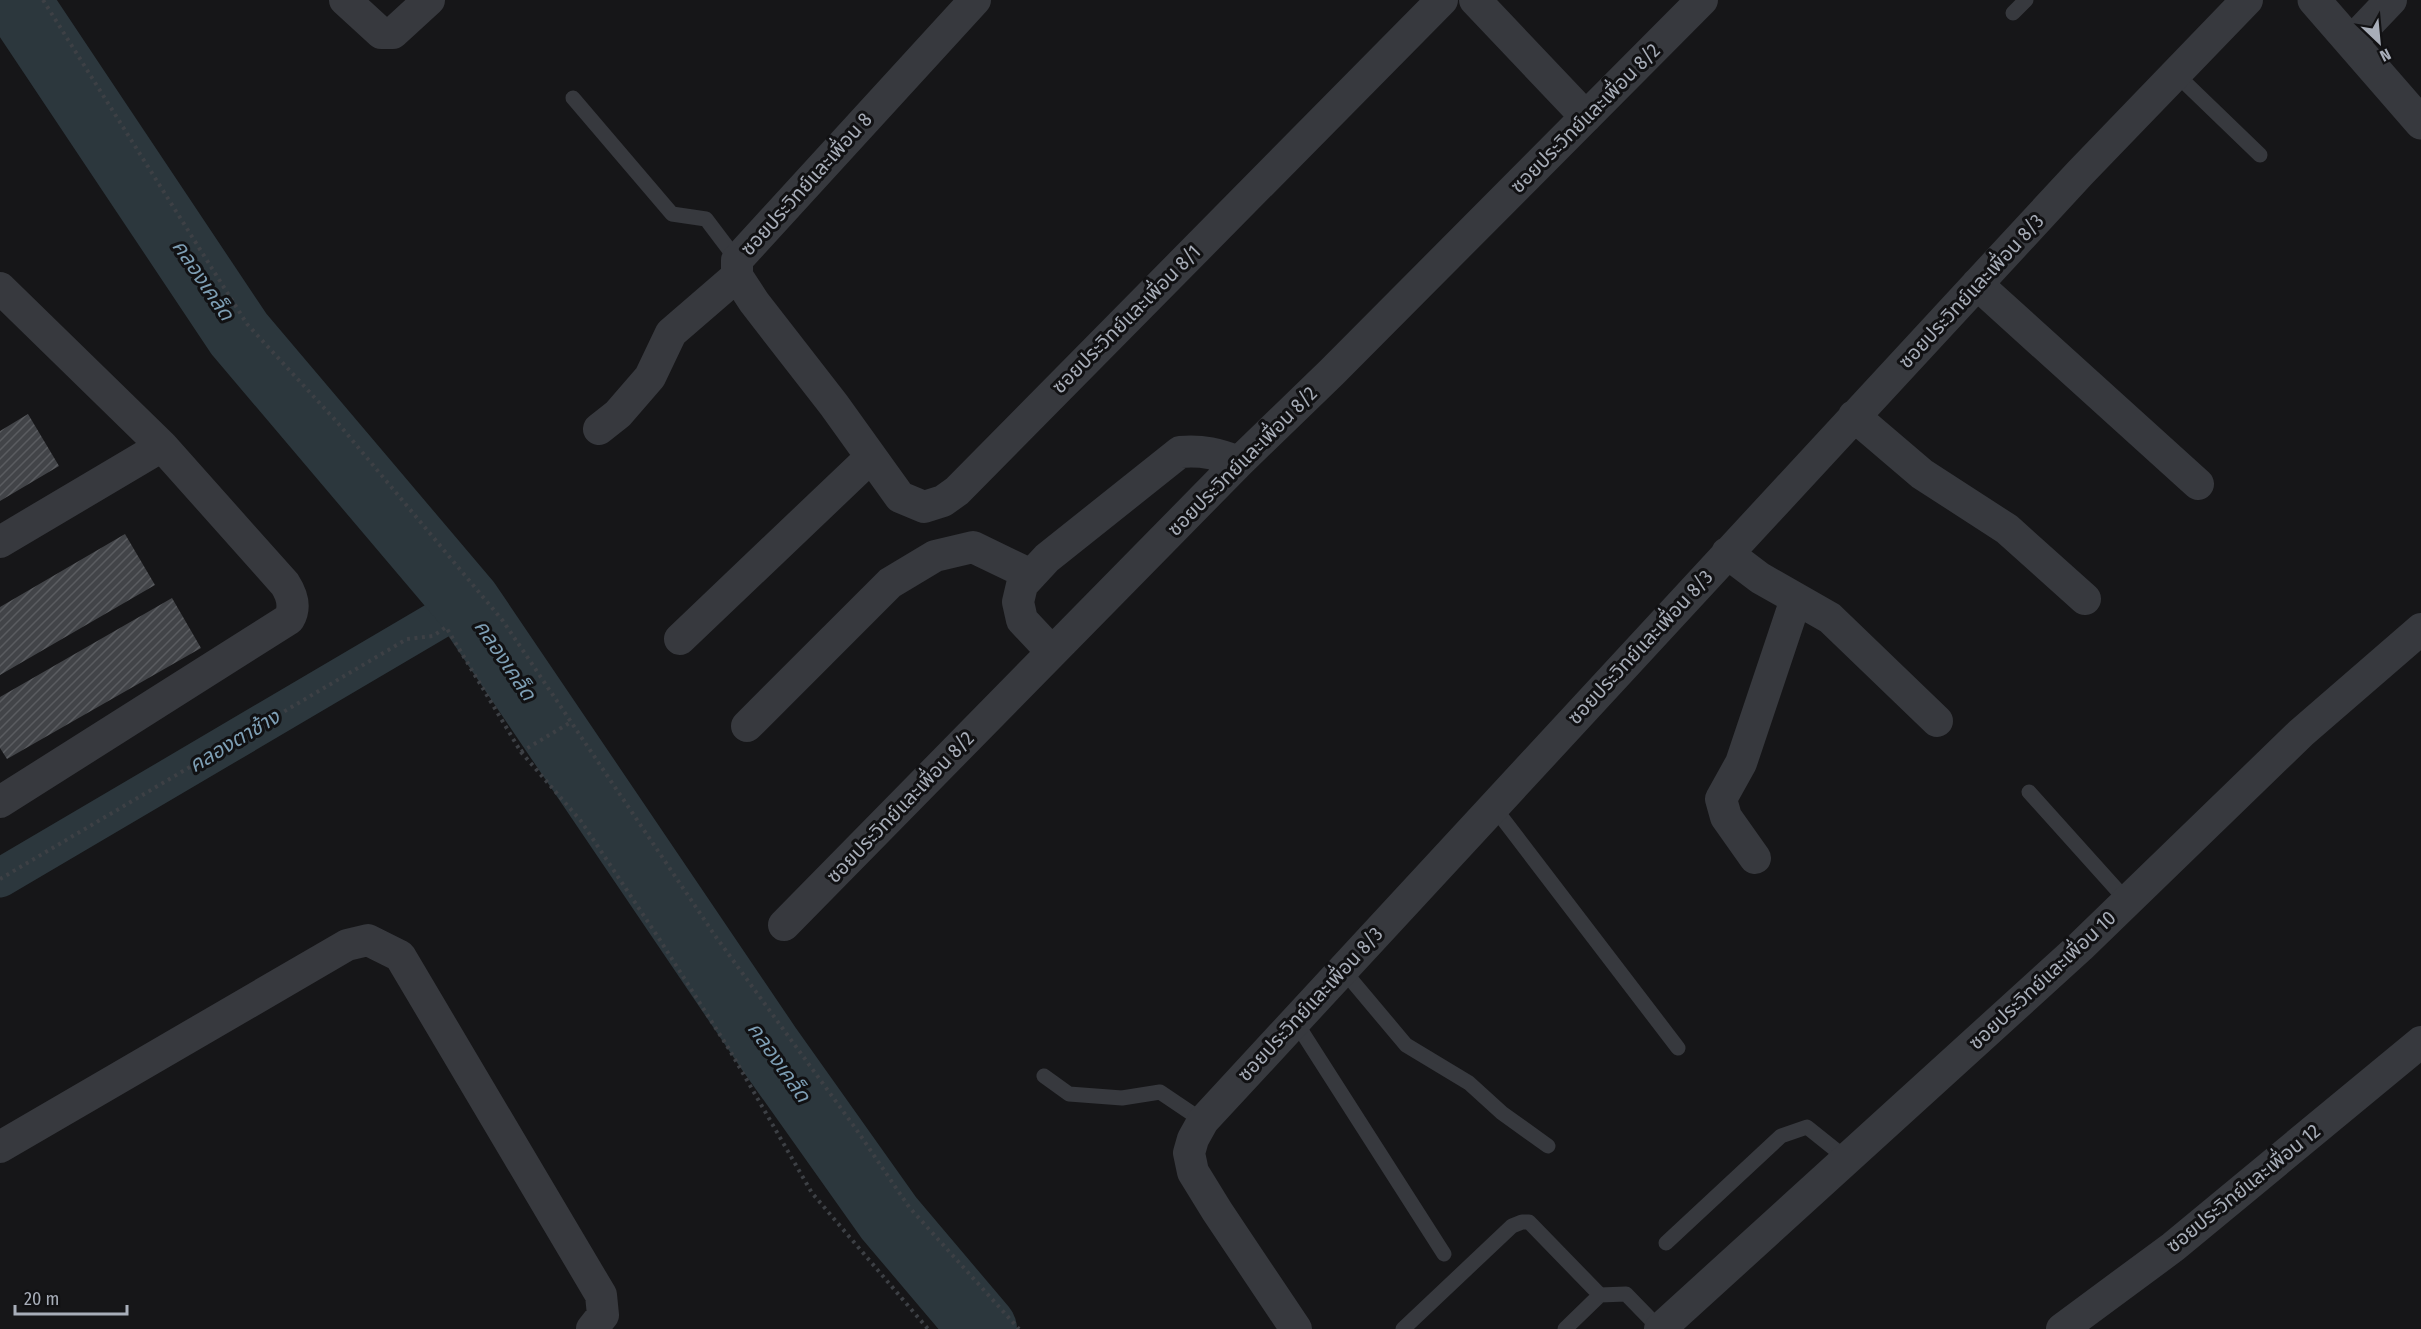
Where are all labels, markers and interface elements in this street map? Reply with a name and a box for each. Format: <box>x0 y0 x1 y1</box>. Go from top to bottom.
north arrow <box>2349 12 2409 72</box>
street label: ซอยประวิทย์และเพื่อน 8/2 <box>1504 37 1665 198</box>
text: N <box>2377 44 2394 66</box>
street label: ซอยประวิทย์และเพื่อน 8 <box>734 106 877 260</box>
street label: ซอยประวิทย์และเพื่อน 8/3 <box>1892 208 2049 373</box>
water label: คลองเคล็ด <box>166 235 240 326</box>
street label: ซอยประวิทย์และเพื่อน 8/1 <box>1045 238 1205 398</box>
street label: ซอยประวิทย์และเพื่อน 8/2 <box>1161 380 1322 541</box>
street label: ซอยประวิทย์และเพื่อน 8/3 <box>1561 564 1718 729</box>
water label: คลองเคล็ด <box>468 615 542 706</box>
water label: คลองตาช้าง <box>184 703 286 778</box>
street label: ซอยประวิทย์และเพื่อน 8/2 <box>820 725 979 888</box>
street label: ซอยประวิทย์และเพื่อน 10 <box>1962 904 2121 1054</box>
street label: ซอยประวิทย์และเพื่อน 8/3 <box>1231 921 1388 1086</box>
water label: คลองเคล็ด <box>742 1017 817 1108</box>
street label: ซอยประวิทย์และเพื่อน 12 <box>2160 1117 2325 1257</box>
scale bar <box>15 1278 128 1316</box>
text: 20 m <box>24 1288 59 1310</box>

